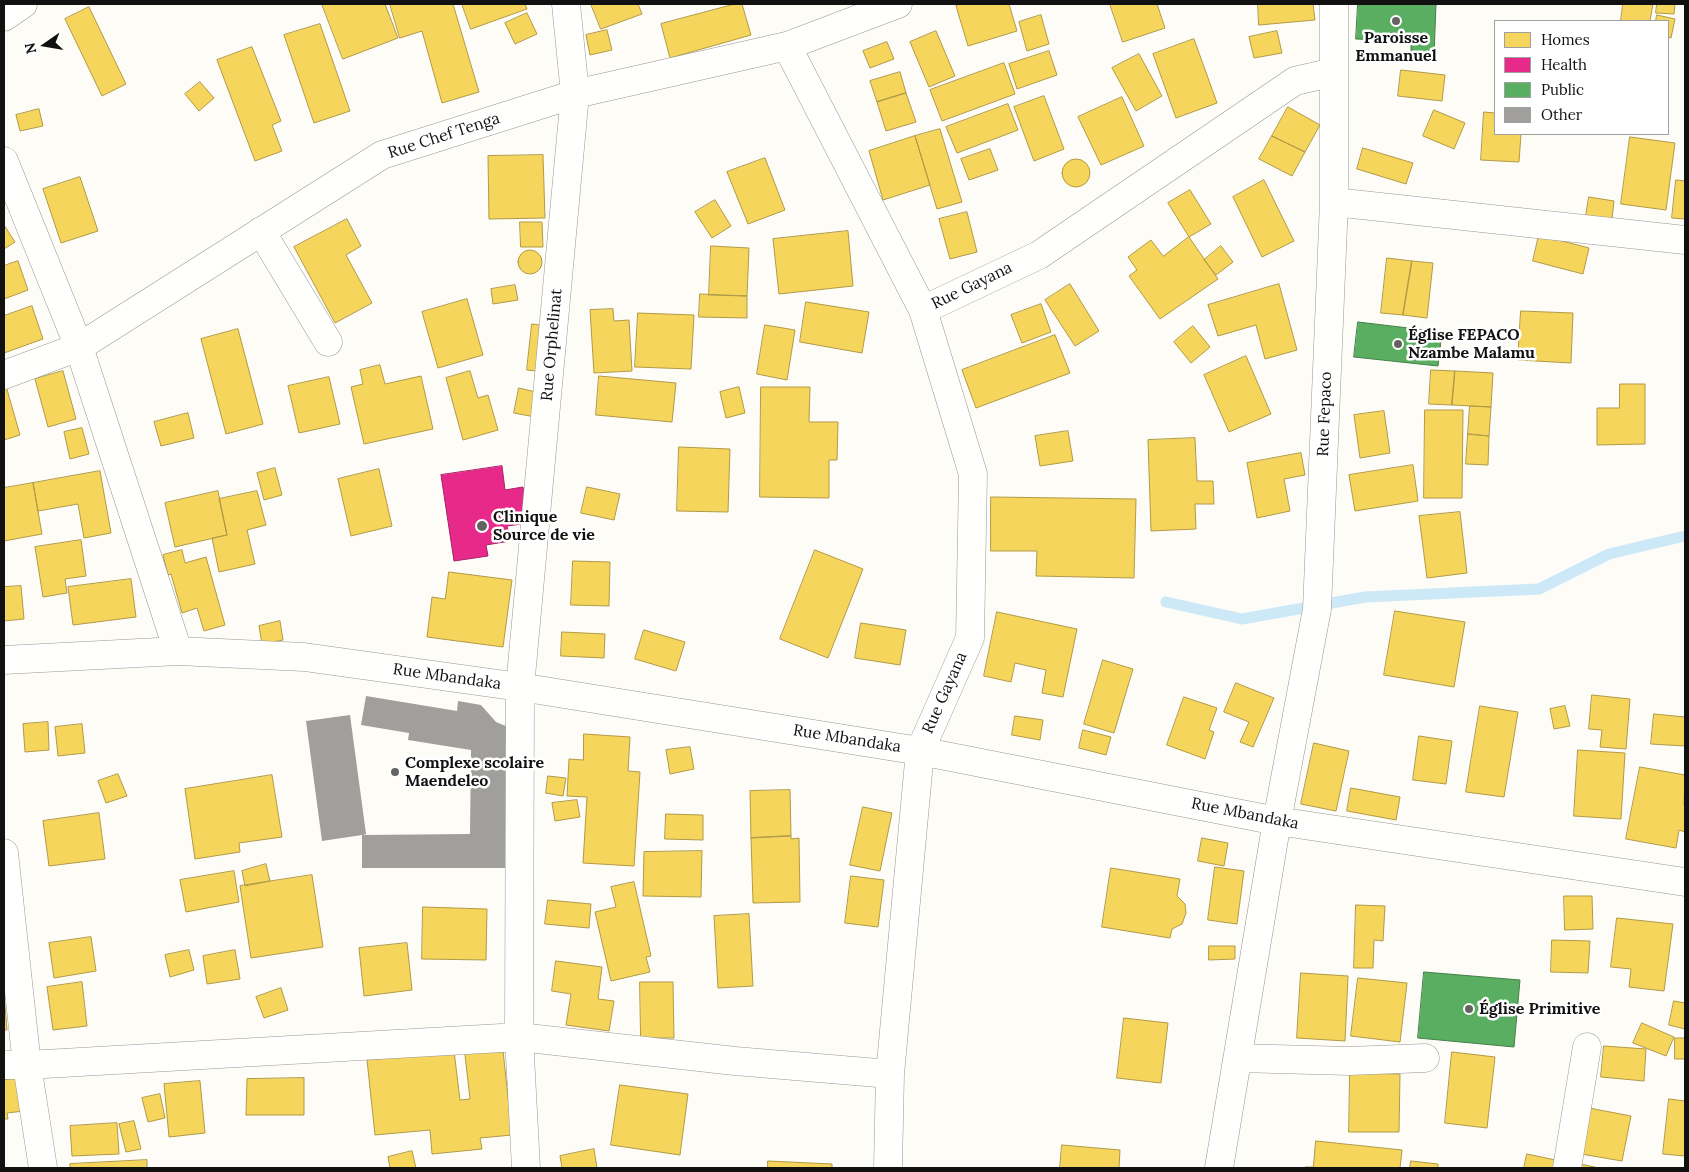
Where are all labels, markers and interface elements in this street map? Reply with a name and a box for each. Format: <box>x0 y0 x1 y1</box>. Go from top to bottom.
marker: Paroisse Emmanuel <box>1390 15 1402 27</box>
north arrow <box>20 20 70 70</box>
legend <box>1494 20 1669 135</box>
place label: Paroisse Emmanuel <box>1355 28 1437 66</box>
text: Homes <box>1541 30 1590 49</box>
text: N <box>20 41 40 56</box>
text: Health <box>1541 55 1587 74</box>
text: Public <box>1541 80 1584 99</box>
text: Other <box>1541 105 1582 124</box>
street label: Rue Chef Tenga <box>386 109 502 163</box>
street label: Rue Gayana <box>929 258 1015 314</box>
street label: Rue Orphelinat <box>538 288 566 402</box>
place label: Église FEPACO Nzambe Malamu <box>1408 325 1535 363</box>
marker: Église FEPACO Nzambe Malamu <box>1392 338 1404 350</box>
street label: Rue Fepaco <box>1314 371 1336 457</box>
place label: Clinique Source de vie <box>493 507 595 545</box>
marker: Clinique Source de vie <box>475 519 489 533</box>
street label: Rue Gayana <box>918 649 972 737</box>
street label: Rue Mbandaka <box>392 660 502 694</box>
street label: Rue Mbandaka <box>792 721 902 757</box>
place label: Complexe scolaire Maendeleo <box>405 753 544 791</box>
marker: Complexe scolaire Maendeleo <box>389 766 401 778</box>
street label: Rue Mbandaka <box>1190 794 1300 834</box>
place label: Église Primitive <box>1479 999 1600 1019</box>
marker: Église Primitive <box>1463 1003 1475 1015</box>

